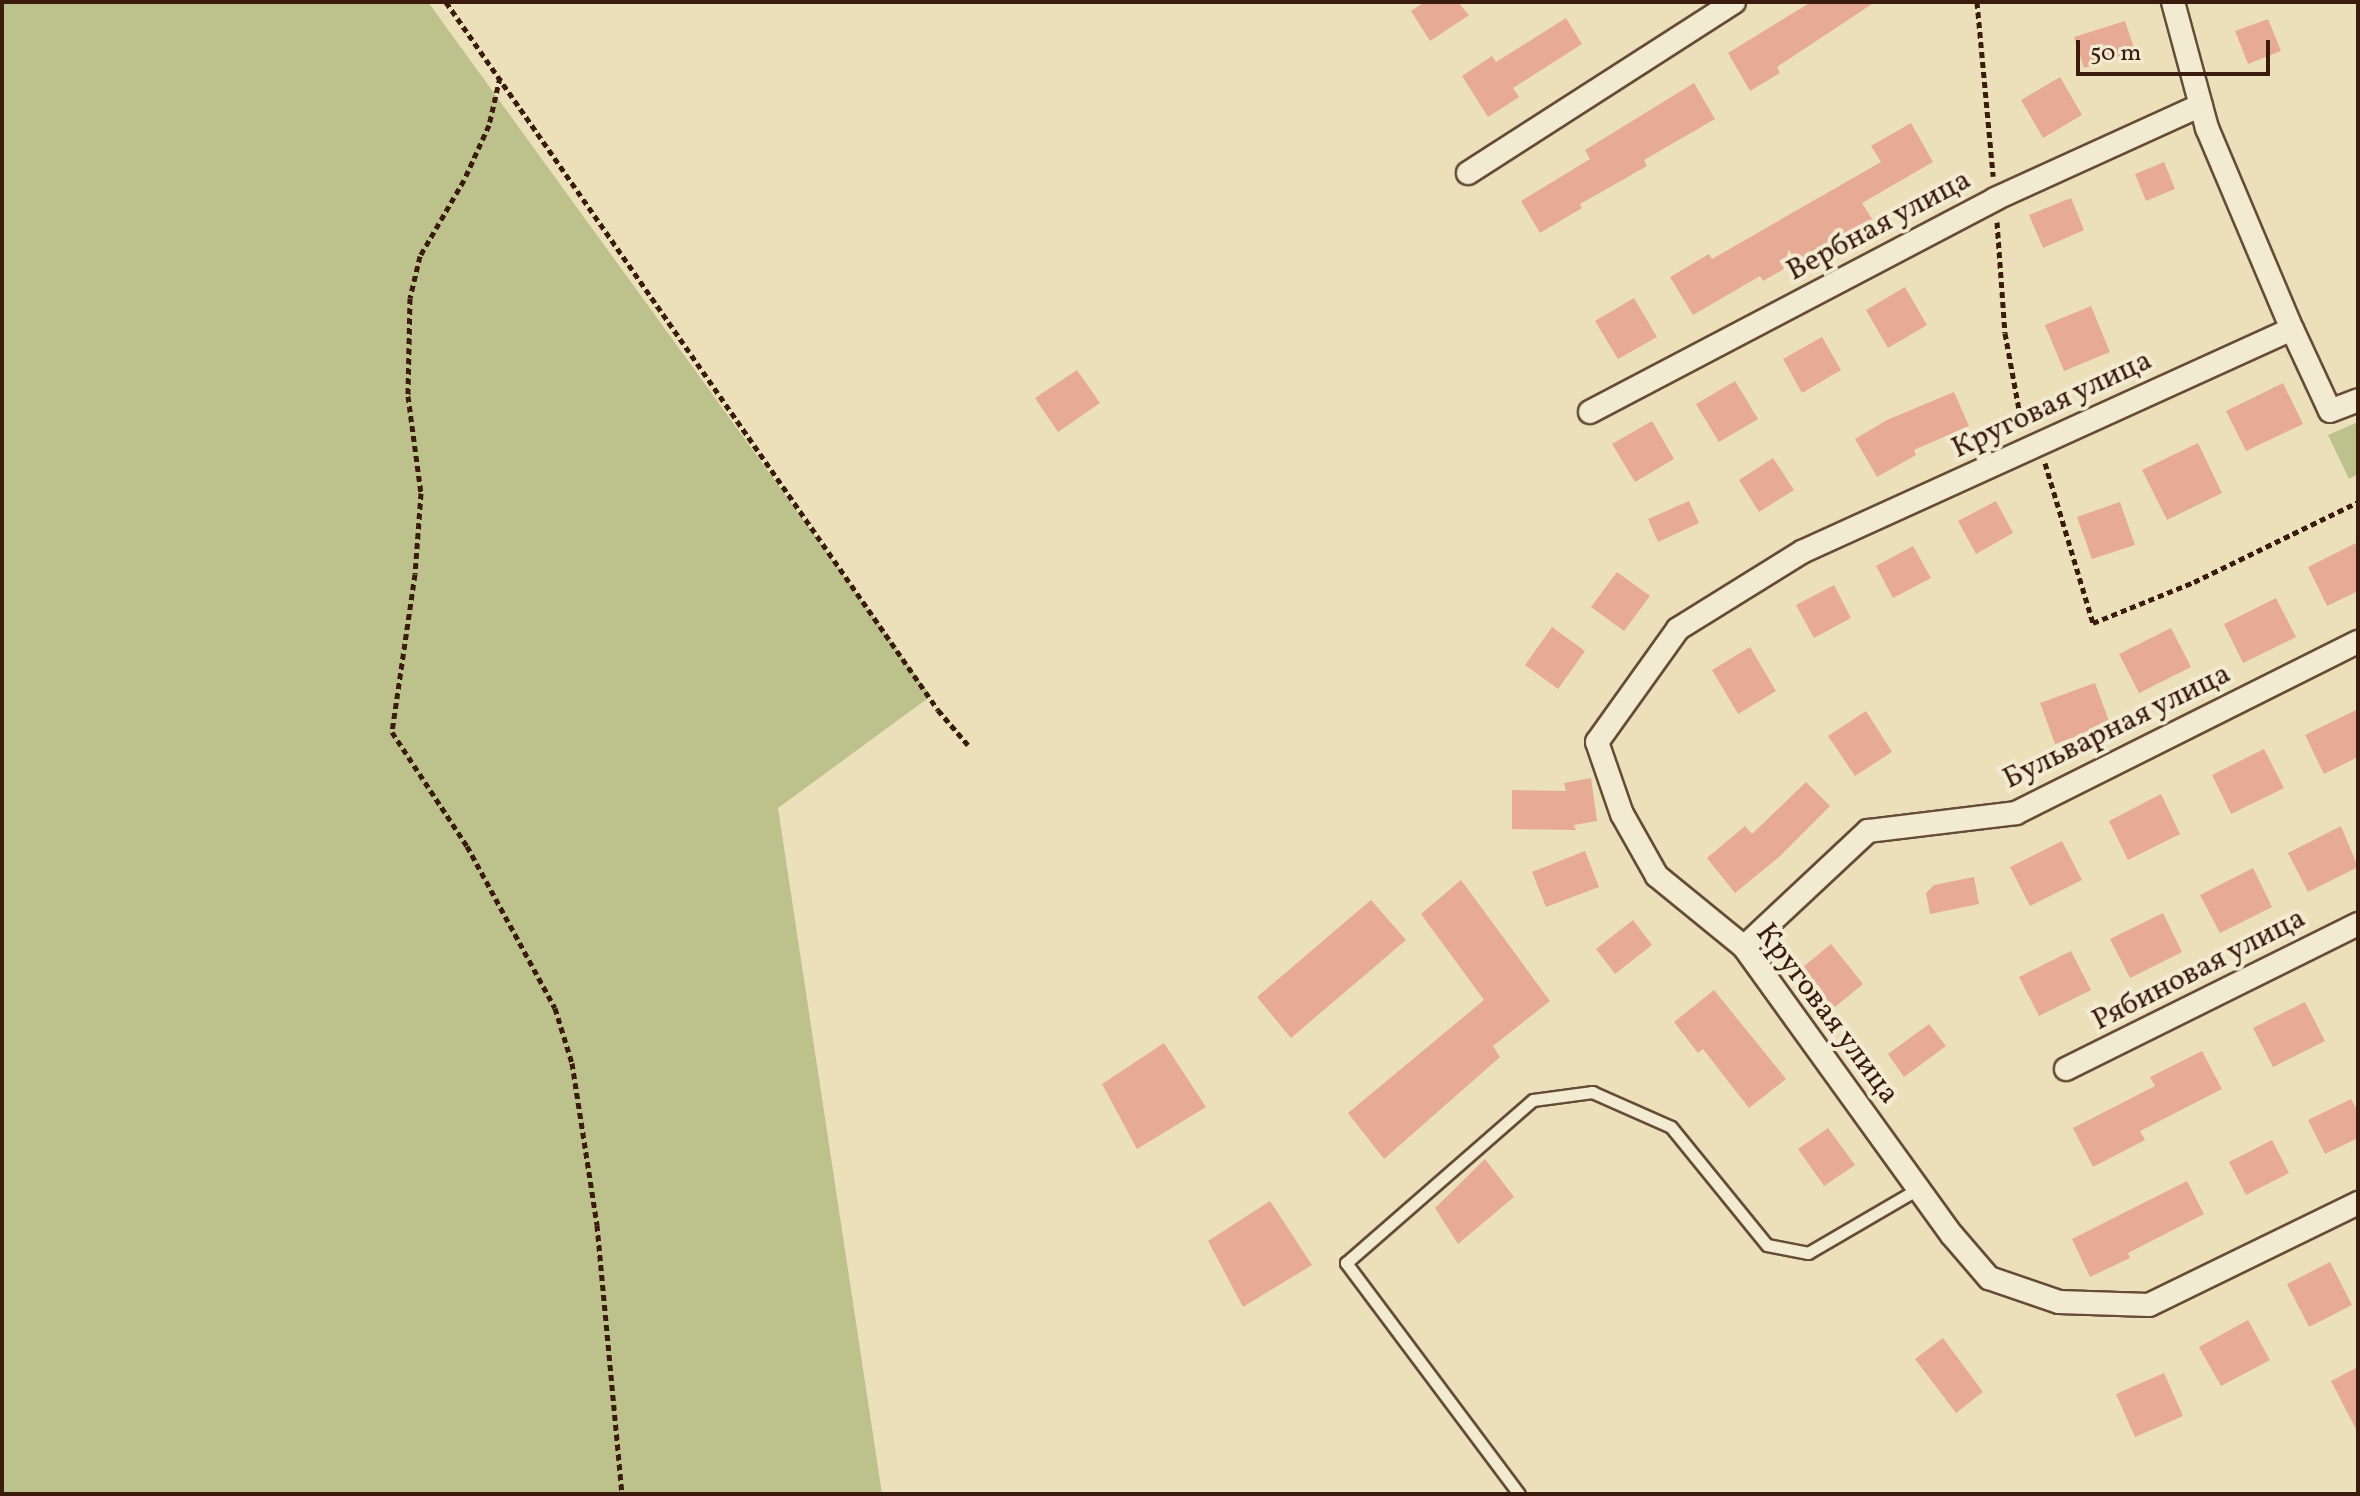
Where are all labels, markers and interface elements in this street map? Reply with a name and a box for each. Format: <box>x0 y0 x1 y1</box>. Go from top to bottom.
scale bar <box>2080 24 2274 74</box>
text: 50 m <box>2090 37 2142 71</box>
street label: Вербная улица <box>1780 162 1978 290</box>
street label: Круговая улица <box>1946 343 2158 467</box>
street label: Бульварная улица <box>1997 656 2237 798</box>
street label: Рябиновая улица <box>2086 901 2312 1039</box>
street label: Круговая улица <box>1747 916 1907 1112</box>

